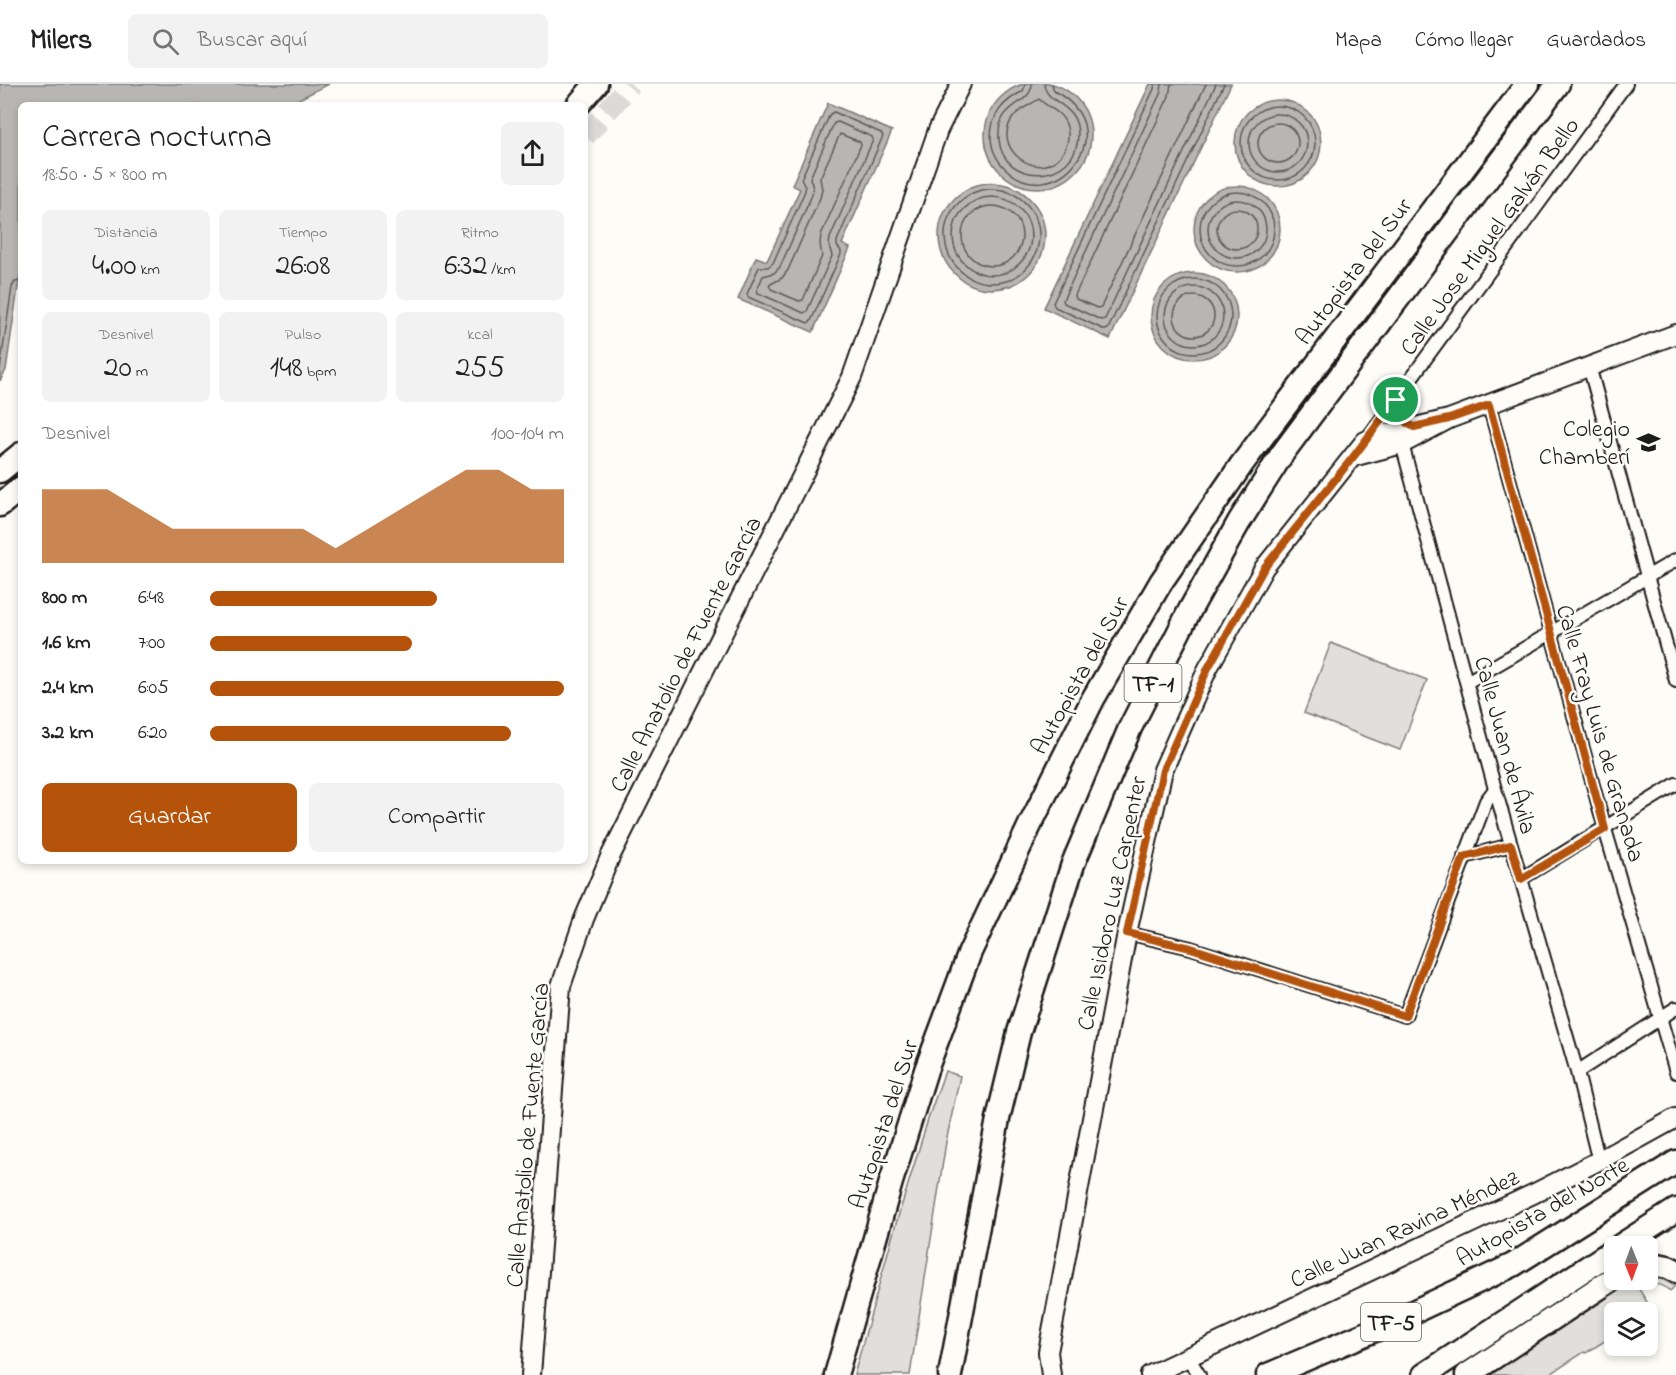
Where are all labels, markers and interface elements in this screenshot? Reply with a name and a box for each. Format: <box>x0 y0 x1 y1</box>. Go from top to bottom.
search box <box>128 14 548 68</box>
text: Milers <box>30 21 92 62</box>
icon: search <box>149 25 182 58</box>
text: Buscar aquí <box>197 25 307 57</box>
text: Mapa <box>1335 26 1382 56</box>
text: Cómo llegar <box>1415 26 1513 56</box>
text: Guardados <box>1546 26 1646 56</box>
street label: Calle Jose Miguel Galván Bello <box>1393 111 1590 364</box>
text: Carrera nocturna <box>42 114 272 162</box>
button: share <box>501 122 564 185</box>
text: 18:50 · 5 × 800 m <box>42 161 167 190</box>
street label: Autopista del Sur <box>1288 191 1422 353</box>
text: Distancia <box>94 221 158 245</box>
text: Tiempo <box>279 221 327 245</box>
text: Ritmo <box>461 221 499 245</box>
text: 4.00 <box>92 245 136 289</box>
text: 26:08 <box>276 245 330 289</box>
text: 6:32 <box>444 245 487 289</box>
text: km <box>136 258 160 282</box>
text: /km <box>487 258 516 282</box>
text: Desnivel <box>99 323 153 347</box>
text: Pulso <box>285 323 321 347</box>
text: kcal <box>467 323 493 347</box>
text: 20 <box>104 347 132 391</box>
text: 148 <box>270 347 303 391</box>
text: 255 <box>455 347 505 391</box>
text: m <box>132 360 148 384</box>
text: bpm <box>303 360 336 384</box>
pin <box>1370 374 1421 425</box>
icon: arrive <box>1379 383 1412 416</box>
place label: Colegio Chamberí <box>1539 413 1630 476</box>
text: Desnivel <box>42 420 110 449</box>
text: 100–104 m <box>491 420 564 449</box>
school or university icon: Colegio Chamberí <box>1635 429 1661 455</box>
street label: Calle Anatolio de Fuente García <box>602 511 772 799</box>
text: 800 m <box>42 584 87 613</box>
text: 6:48 <box>138 584 164 613</box>
street label: Autopista del Sur <box>1023 590 1140 762</box>
street label: Calle Fray Luis de Granada <box>1544 601 1652 867</box>
text: 1.6 km <box>42 629 91 658</box>
text: 7:00 <box>138 629 165 658</box>
street label: Calle Juan de Ávila <box>1463 653 1544 838</box>
road number: TF-1 <box>1124 664 1182 702</box>
text: 2.4 km <box>42 674 94 703</box>
text: 6:05 <box>138 674 169 703</box>
text: 3.2 km <box>42 719 94 748</box>
text: 6:20 <box>138 719 167 748</box>
street label: Calle Isidoro Luz Carpenter <box>1069 773 1158 1034</box>
button: Guardar <box>42 783 297 852</box>
button: Compartir <box>309 783 564 852</box>
street label: Calle Anatolio de Fuente García <box>499 981 560 1289</box>
street label: Autopista del Sur <box>841 1035 929 1214</box>
street label: Autopista del Norte <box>1450 1149 1637 1277</box>
street label: Calle Juan Ravina Méndez <box>1285 1161 1526 1299</box>
north arrow <box>1604 1236 1658 1290</box>
map controls <box>1604 1236 1658 1356</box>
button: layers <box>1604 1302 1658 1356</box>
road number: TF-5 <box>1361 1303 1421 1341</box>

